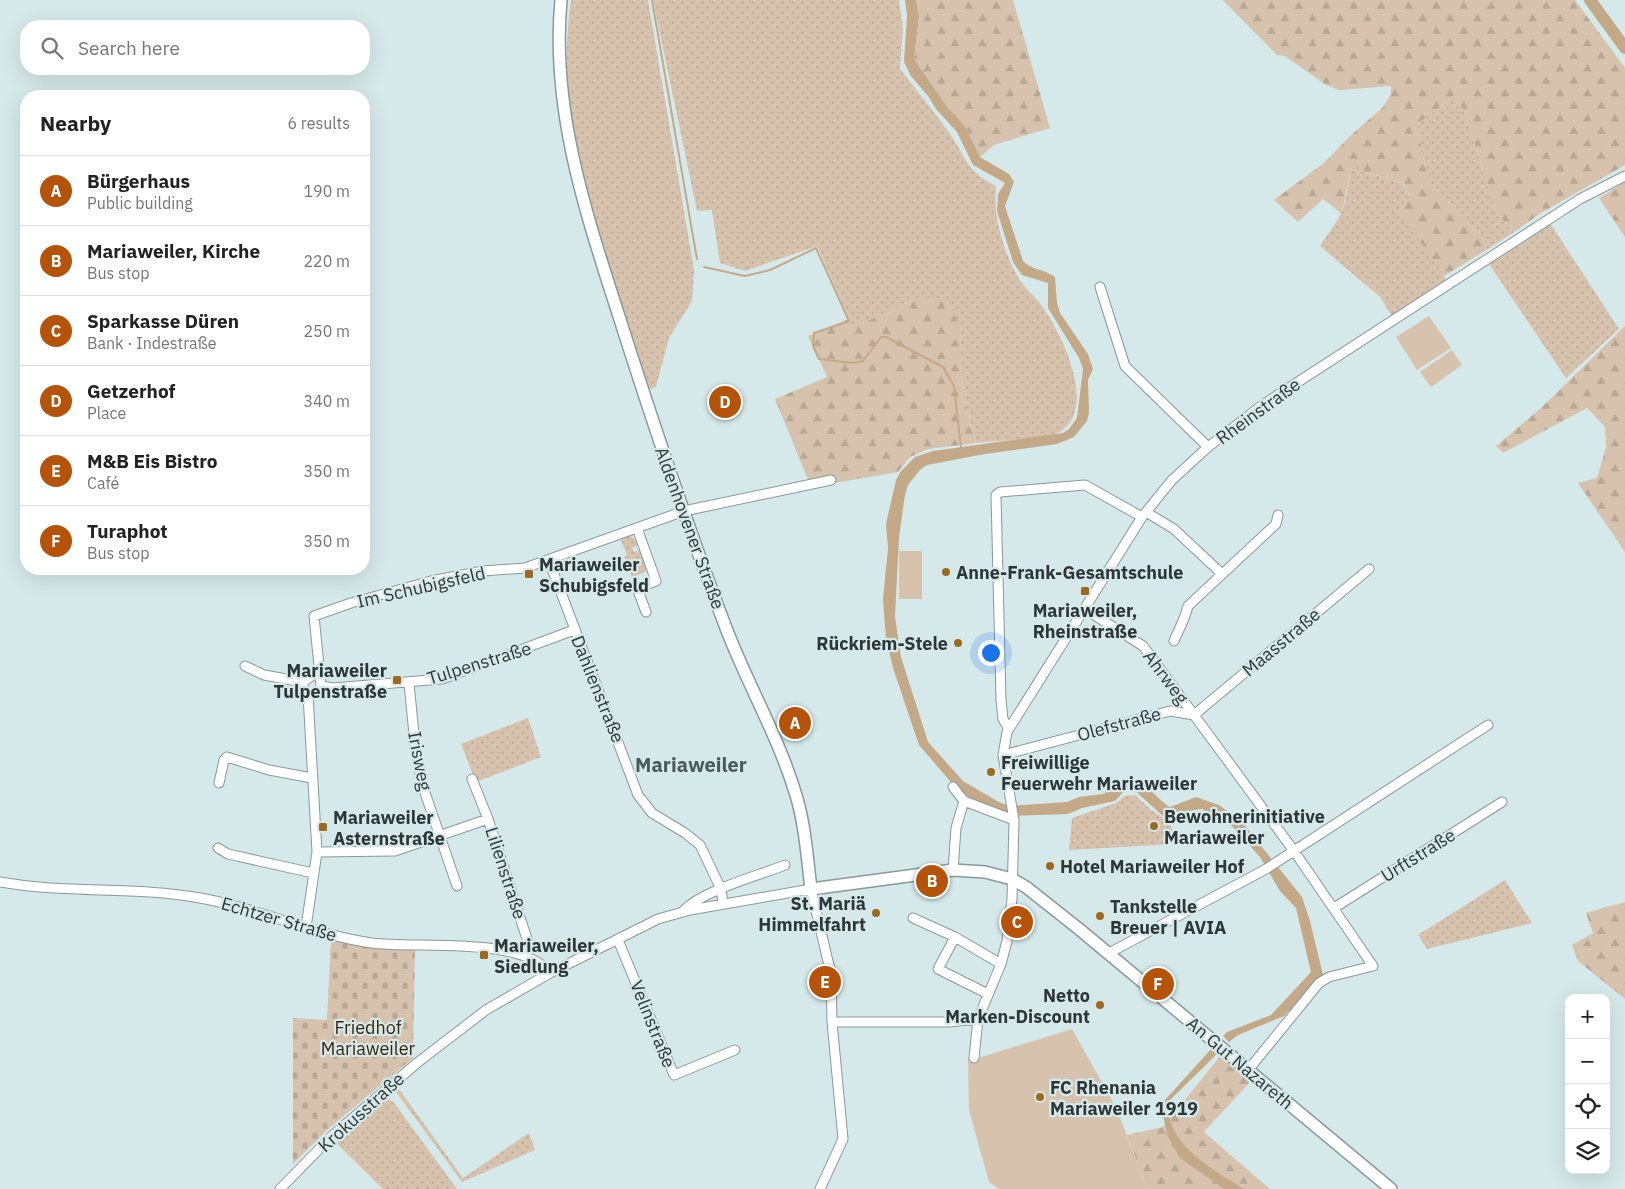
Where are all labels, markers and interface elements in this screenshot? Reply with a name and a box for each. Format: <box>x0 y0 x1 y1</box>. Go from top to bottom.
search box <box>20 20 370 75</box>
icon: search <box>38 34 66 62</box>
text: Search here <box>78 36 180 60</box>
text: Nearby <box>40 109 111 137</box>
text: 6 results <box>287 113 350 133</box>
text: Bürgerhaus <box>87 169 190 193</box>
text: A <box>51 181 61 201</box>
text: 190 m <box>303 181 350 201</box>
text: Public building <box>87 193 193 213</box>
text: Mariaweiler, Kirche <box>87 239 260 263</box>
text: B <box>51 251 61 271</box>
text: 220 m <box>303 251 350 271</box>
text: Bus stop <box>87 263 150 283</box>
text: Sparkasse Düren <box>87 309 239 333</box>
text: C <box>51 321 61 341</box>
text: 250 m <box>303 321 350 341</box>
text: Bank · Indestraße <box>87 333 217 353</box>
street label: Rheinstraße <box>1211 373 1305 449</box>
text: Getzerhof <box>87 379 175 403</box>
pin: D <box>709 383 741 421</box>
text: D <box>50 391 62 411</box>
text: 340 m <box>303 391 350 411</box>
text: Place <box>87 403 126 423</box>
street label: Aldenhovener Straße <box>650 444 730 612</box>
text: M&B Eis Bistro <box>87 449 218 473</box>
text: E <box>51 461 61 481</box>
text: 350 m <box>303 461 350 481</box>
text: Café <box>87 473 119 493</box>
text: Turaphot <box>87 519 168 543</box>
text: F <box>51 531 61 551</box>
text: 350 m <box>303 531 350 551</box>
text: Bus stop <box>87 543 150 563</box>
place label: Mariaweiler Schubigsfeld <box>539 553 649 597</box>
street label: Im Schubigsfeld <box>354 561 488 613</box>
place label: Anne-Frank-Gesamtschule <box>956 561 1183 584</box>
marker: Anne-Frank-Gesamtschule <box>940 566 952 578</box>
marker: Mariaweiler Schubigsfeld <box>523 568 535 580</box>
marker: Mariaweiler, Rheinstraße <box>1079 585 1091 597</box>
place label: Mariaweiler, Rheinstraße <box>1033 599 1137 643</box>
street label: Maasstraße <box>1237 603 1325 681</box>
street label: Dahlienstraße <box>566 632 630 746</box>
place label: Rückriem-Stele <box>816 632 948 655</box>
street label: Tulpenstraße <box>424 636 534 690</box>
marker: Rückriem-Stele <box>952 637 964 649</box>
your location <box>978 640 1004 666</box>
street label: Ahrweg <box>1138 645 1194 709</box>
place label: Mariaweiler Tulpenstraße <box>274 659 387 703</box>
marker: Mariaweiler Tulpenstraße <box>391 674 403 686</box>
street label: Olefstraße <box>1075 702 1164 746</box>
pin: A <box>779 704 811 742</box>
street label: Irisweg <box>403 729 437 793</box>
district label: Mariaweiler <box>635 751 747 778</box>
place label: Freiwillige Feuerwehr Mariaweiler <box>1001 751 1197 795</box>
marker: Freiwillige Feuerwehr Mariaweiler <box>985 766 997 778</box>
place label: Bewohnerinitiative Mariaweiler <box>1164 805 1325 849</box>
place label: Mariaweiler Asternstraße <box>333 806 445 850</box>
marker: Bewohnerinitiative Mariaweiler <box>1148 820 1160 832</box>
marker: Mariaweiler Asternstraße <box>317 821 329 833</box>
street label: Urftstraße <box>1376 823 1460 887</box>
street label: Lilienstraße <box>480 824 532 922</box>
place label: Hotel Mariaweiler Hof <box>1060 855 1245 878</box>
marker: Hotel Mariaweiler Hof <box>1044 860 1056 872</box>
pin: B <box>916 862 948 900</box>
street label: Echtzer Straße <box>219 892 340 947</box>
place label: St. Mariä Himmelfahrt <box>758 892 866 936</box>
place label: Tankstelle Breuer | AVIA <box>1110 895 1226 939</box>
pin: C <box>1001 903 1033 941</box>
marker: St. Mariä Himmelfahrt <box>870 907 882 919</box>
marker: Tankstelle Breuer | AVIA <box>1094 910 1106 922</box>
place label: Mariaweiler, Siedlung <box>494 934 599 978</box>
marker: Mariaweiler, Siedlung <box>478 949 490 961</box>
pin: E <box>809 963 841 1001</box>
pin: F <box>1142 965 1174 1003</box>
street label: Velinstraße <box>625 977 681 1071</box>
place label: Netto Marken-Discount <box>945 984 1090 1028</box>
map controls <box>1565 994 1610 1174</box>
button: + <box>1565 994 1610 1039</box>
marker: Netto Marken-Discount <box>1094 999 1106 1011</box>
street label: An Gut Nazareth <box>1182 1012 1298 1114</box>
park label: Friedhof Mariaweiler <box>321 1016 416 1060</box>
button: − <box>1565 1039 1610 1084</box>
street label: Krokusstraße <box>313 1067 409 1157</box>
place label: FC Rhenania Mariaweiler 1919 <box>1050 1076 1198 1120</box>
button: locate <box>1565 1084 1610 1129</box>
marker: FC Rhenania Mariaweiler 1919 <box>1034 1091 1046 1103</box>
button: layers <box>1565 1129 1610 1174</box>

